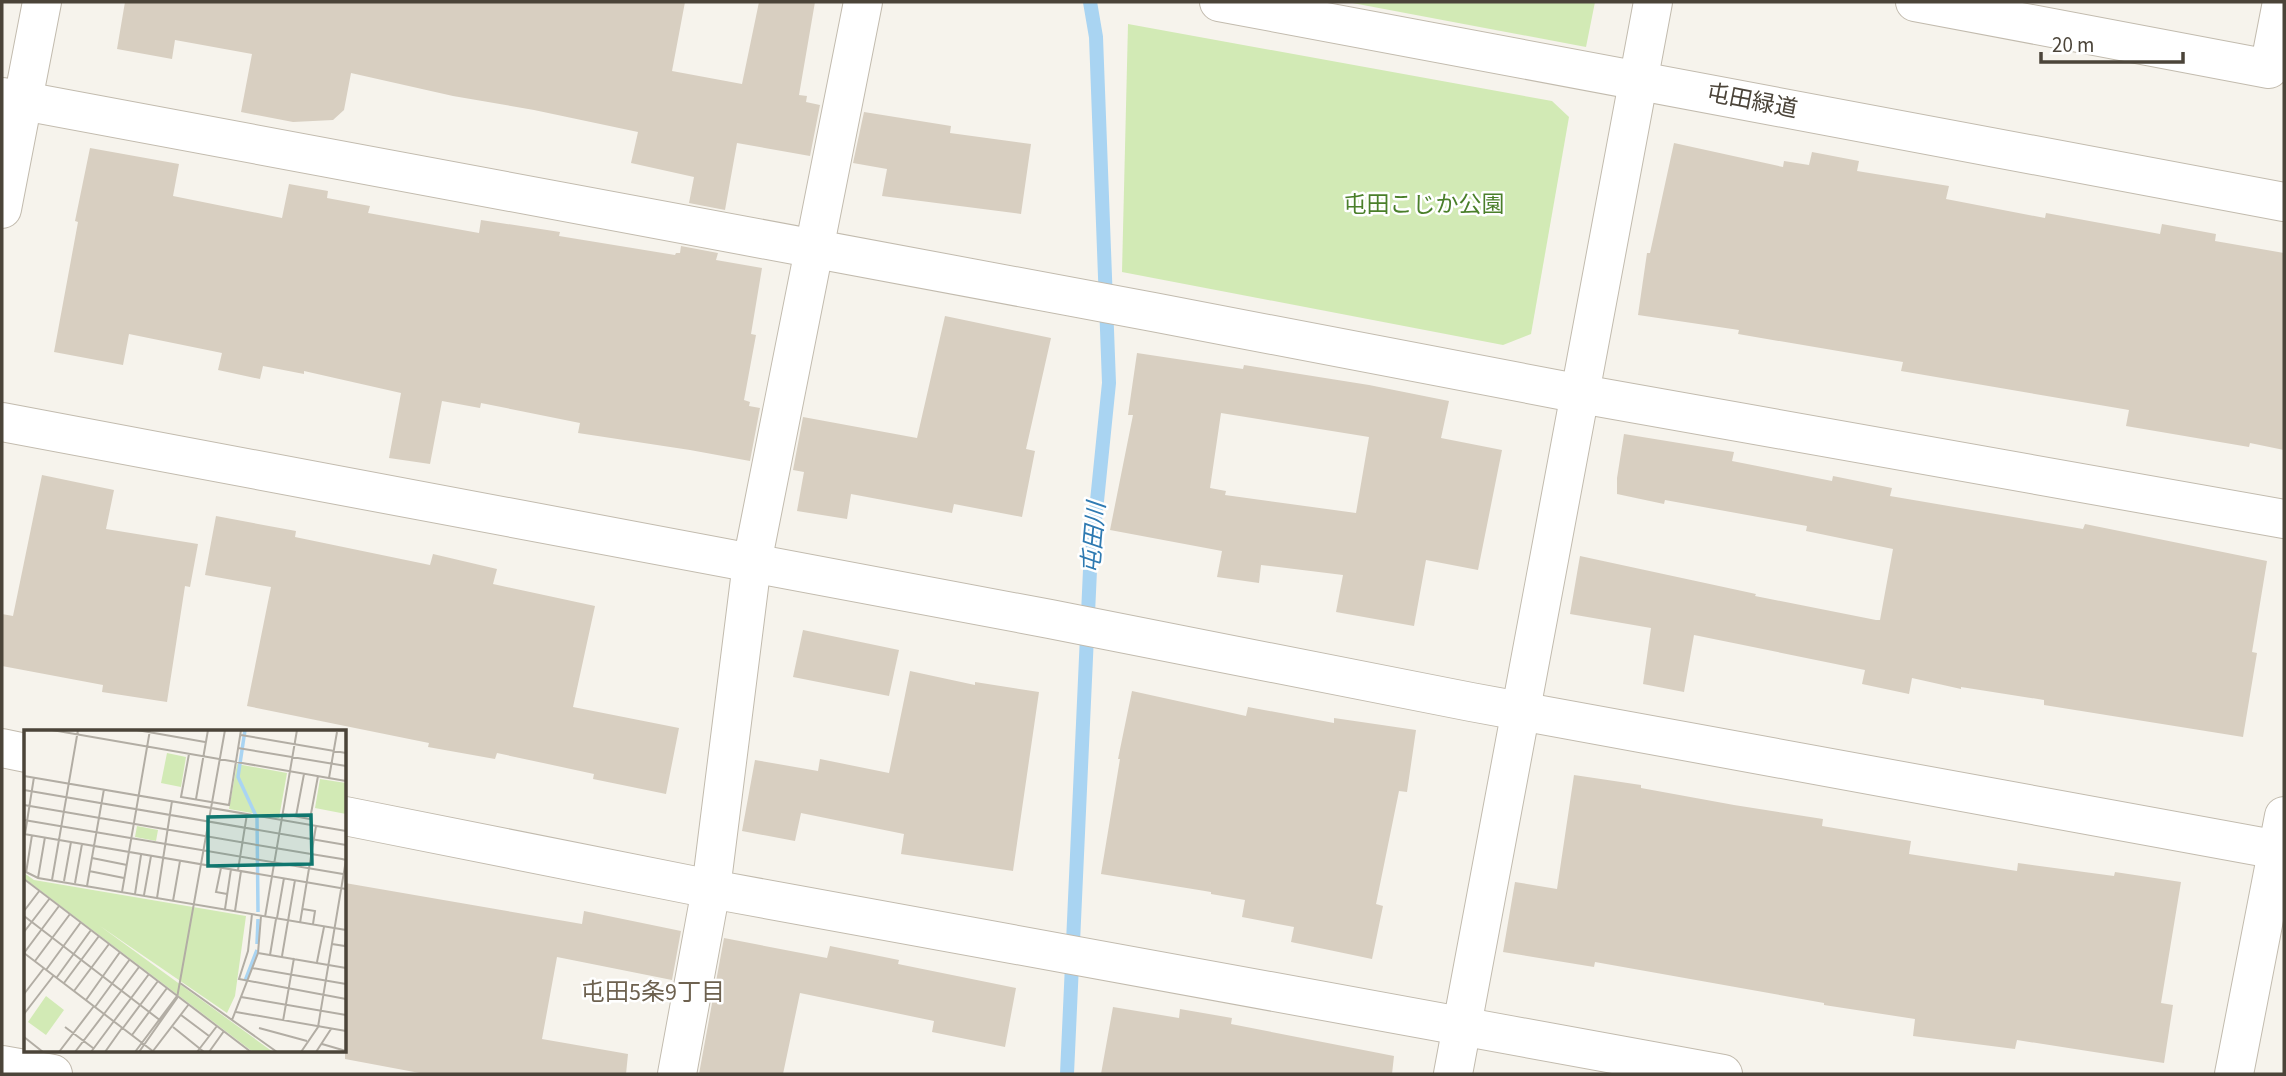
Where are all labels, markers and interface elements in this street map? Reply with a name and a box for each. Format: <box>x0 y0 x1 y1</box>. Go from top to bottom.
scale bar <box>2041 21 2183 65</box>
text: 20 m <box>2052 30 2094 60</box>
street label: 屯田緑道 <box>1704 76 1800 126</box>
park label: 屯田こじか公園 <box>1344 188 1505 221</box>
water label: 屯田川 <box>1073 498 1115 575</box>
inset map <box>24 730 346 1052</box>
district label: 屯田5条9丁目 <box>581 975 725 1010</box>

